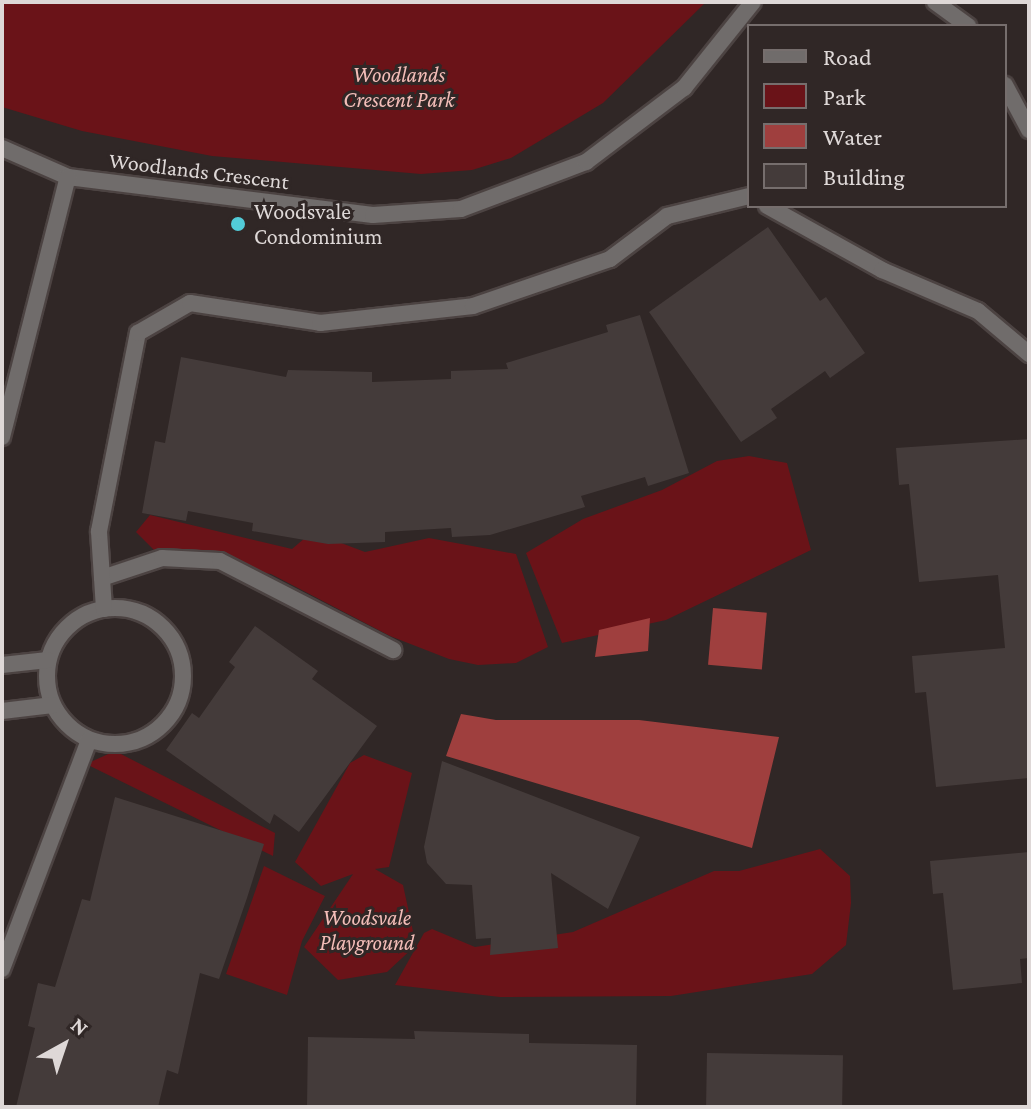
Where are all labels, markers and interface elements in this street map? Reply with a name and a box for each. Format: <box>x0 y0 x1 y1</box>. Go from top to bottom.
legend <box>747 24 1007 208</box>
text: Road <box>823 43 872 70</box>
park label: Woodlands Crescent Park <box>343 61 455 112</box>
text: Park <box>823 83 866 110</box>
text: Water <box>823 123 882 150</box>
street label: Woodlands Crescent <box>107 147 291 195</box>
text: Building <box>823 163 905 190</box>
place label: Woodsvale Condominium <box>254 198 382 250</box>
marker: Woodsvale Condominium <box>229 215 247 233</box>
park label: Woodsvale Playground <box>320 904 414 956</box>
north arrow <box>24 1005 104 1085</box>
text: N <box>66 1012 94 1041</box>

